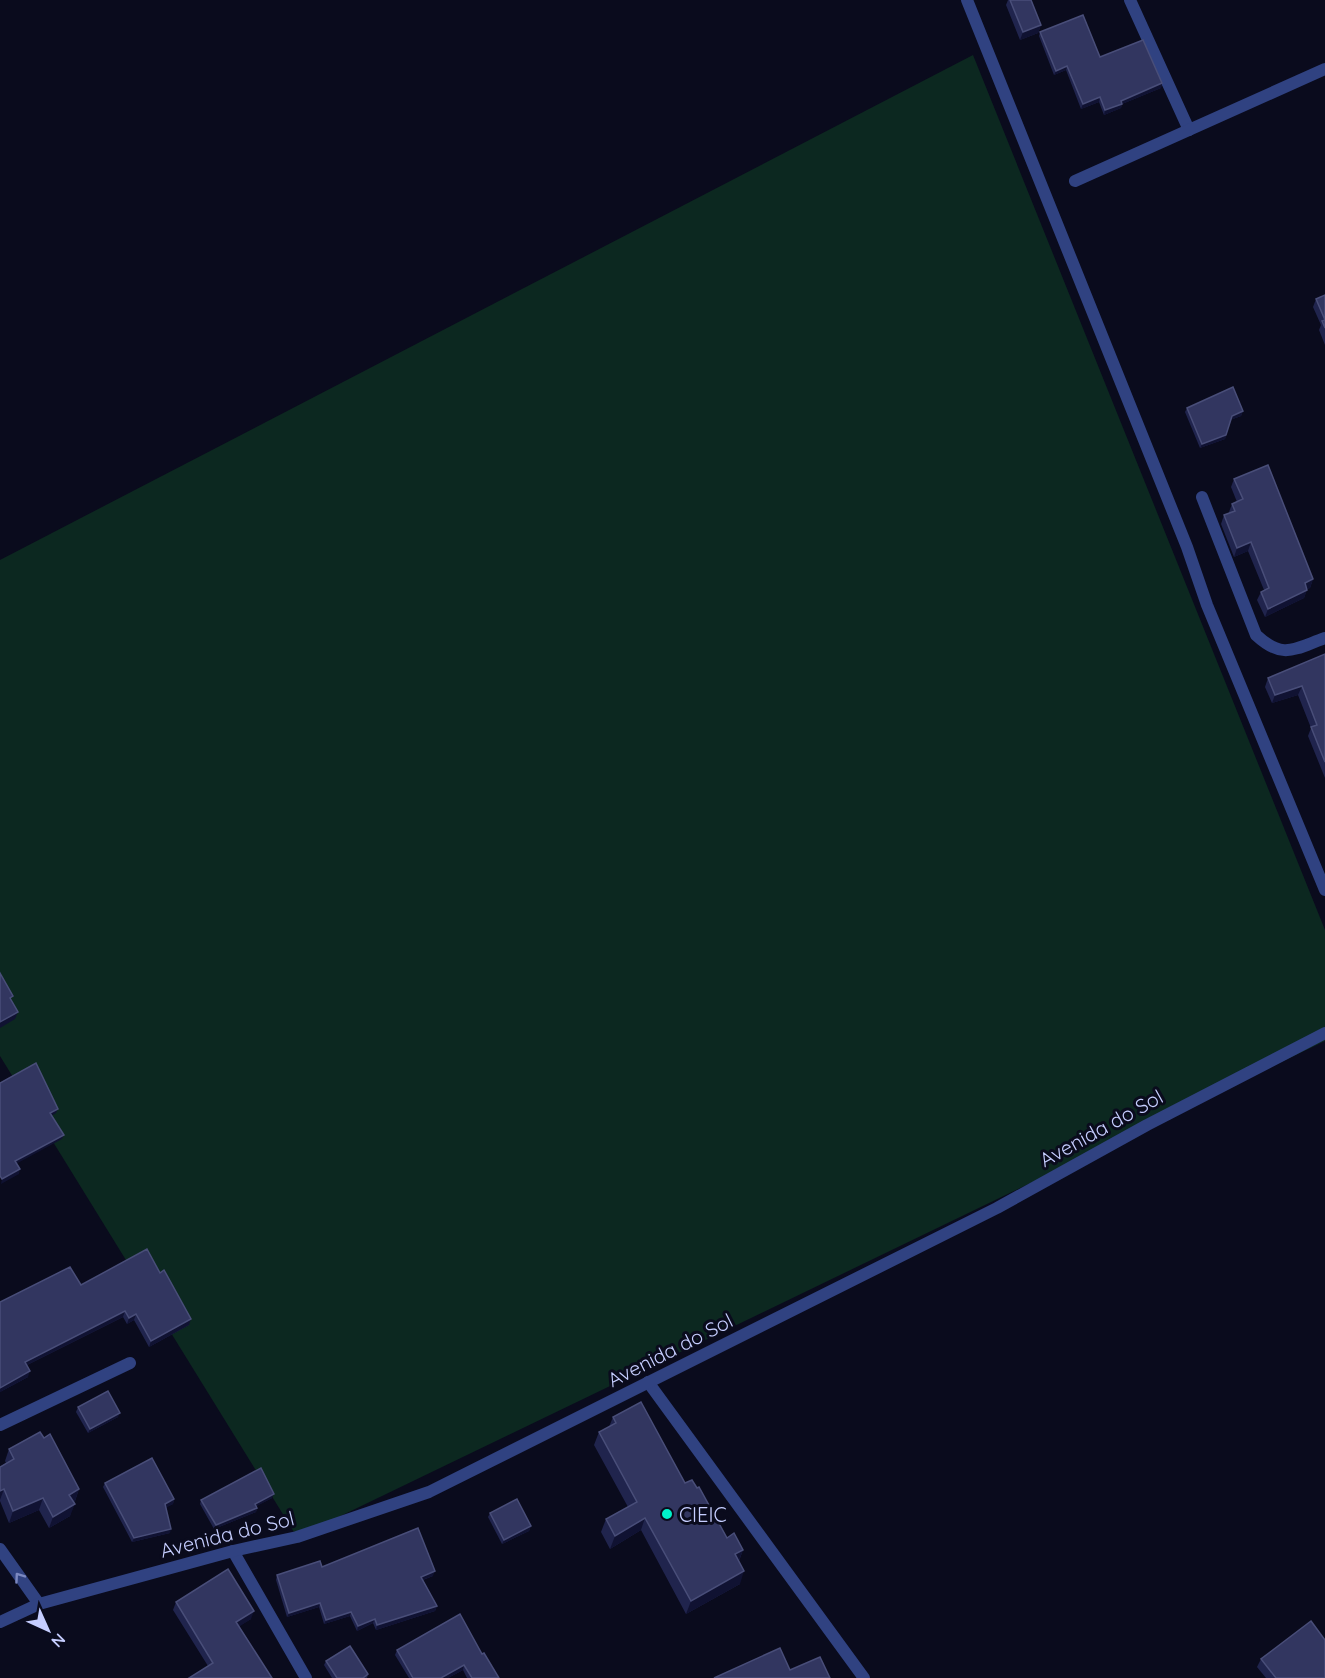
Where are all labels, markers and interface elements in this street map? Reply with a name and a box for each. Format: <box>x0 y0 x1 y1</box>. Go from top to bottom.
street label: Avenida do Sol <box>1035 1084 1167 1172</box>
street label: Avenida do Sol <box>603 1308 737 1392</box>
place label: CIEIC <box>679 1502 726 1527</box>
street label: Avenida do Sol <box>157 1505 297 1563</box>
marker: CIEIC <box>660 1507 674 1521</box>
one-way arrow <box>15 1572 26 1583</box>
north arrow <box>18 1600 78 1660</box>
text: N <box>47 1629 70 1652</box>

